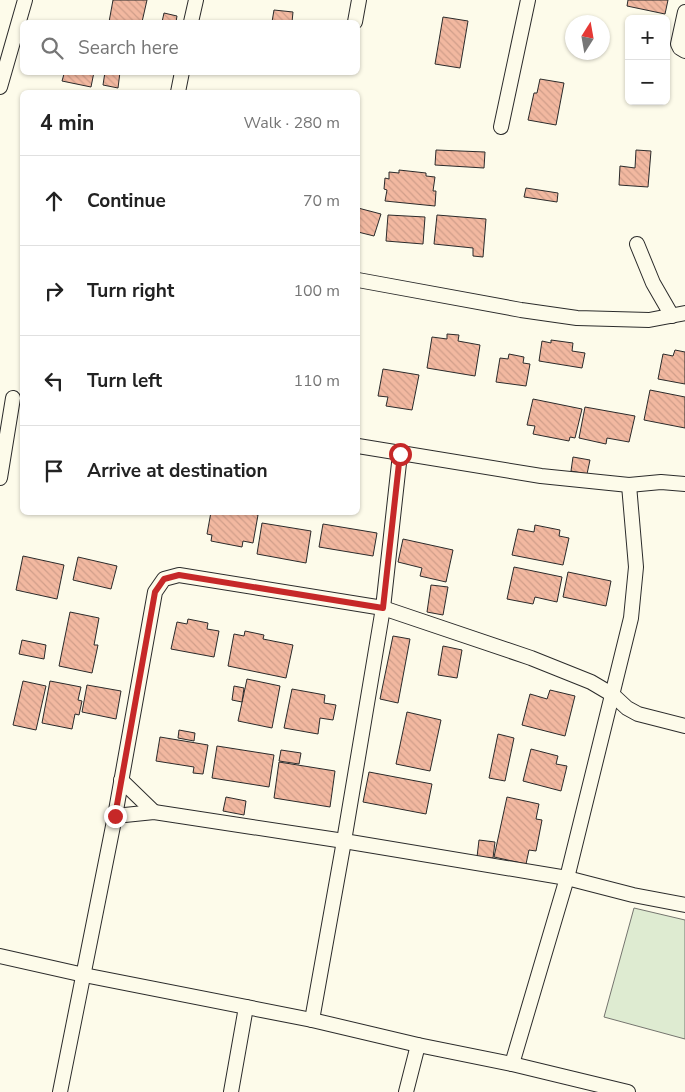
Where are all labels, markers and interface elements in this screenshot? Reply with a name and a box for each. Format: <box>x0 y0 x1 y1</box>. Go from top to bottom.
north arrow <box>565 15 610 60</box>
map controls <box>625 15 670 105</box>
button: + <box>625 15 670 60</box>
search box <box>20 20 360 75</box>
icon: search <box>38 34 66 62</box>
text: Search here <box>78 35 179 61</box>
button: − <box>625 60 670 105</box>
text: 4 min <box>40 109 94 137</box>
text: Walk · 280 m <box>244 112 340 134</box>
icon: ahead <box>40 187 68 215</box>
text: Continue <box>87 188 166 214</box>
text: 70 m <box>303 190 340 212</box>
icon: right <box>40 277 68 305</box>
text: Turn right <box>87 278 174 304</box>
text: 100 m <box>293 280 340 302</box>
icon: left <box>40 367 68 395</box>
text: Turn left <box>87 368 162 394</box>
text: 110 m <box>293 370 340 392</box>
route start <box>389 443 412 466</box>
icon: arrive <box>40 457 68 485</box>
text: Arrive at destination <box>87 458 268 484</box>
route end <box>104 805 127 828</box>

